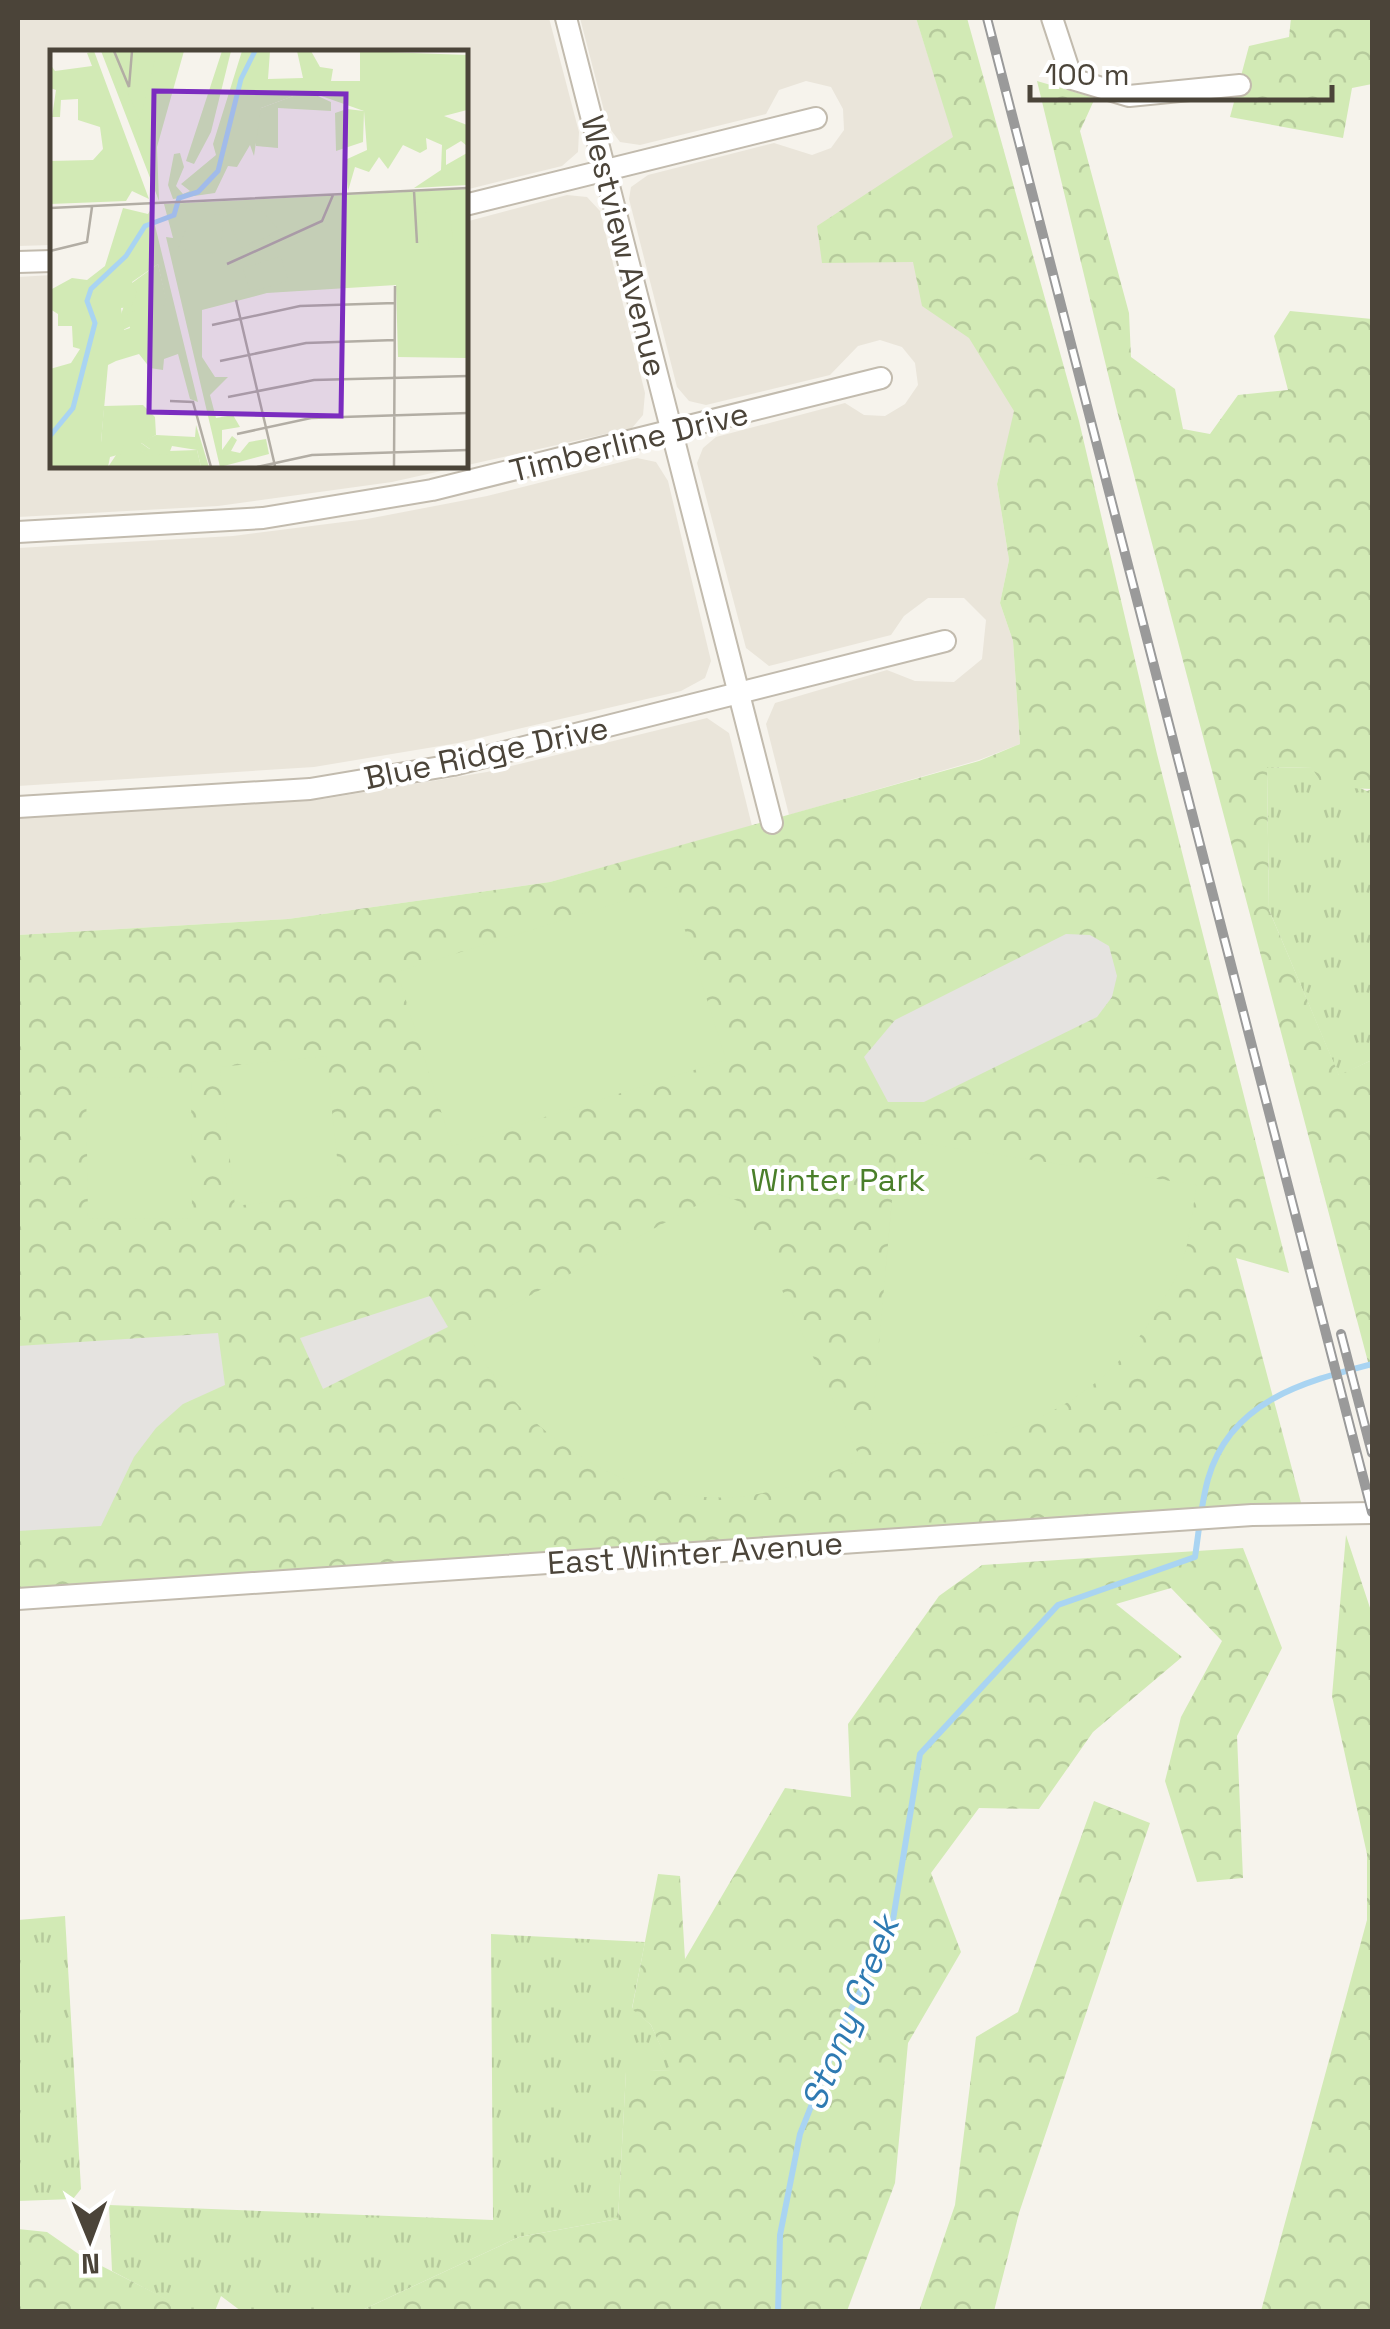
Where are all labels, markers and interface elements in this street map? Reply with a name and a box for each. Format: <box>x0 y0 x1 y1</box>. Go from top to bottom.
scale bar <box>1030 40 1332 102</box>
inset map <box>50 50 468 468</box>
text: 100 m <box>1045 55 1130 94</box>
street label: Westview Avenue <box>572 111 676 381</box>
street label: Timberline Drive <box>505 393 753 491</box>
street label: Blue Ridge Drive <box>360 708 612 798</box>
park label: Winter Park <box>751 1160 925 1200</box>
street label: East Winter Avenue <box>546 1523 844 1583</box>
water label: Stony Creek <box>791 1906 910 2116</box>
north arrow <box>40 2189 140 2289</box>
text: N <box>81 2246 100 2282</box>

